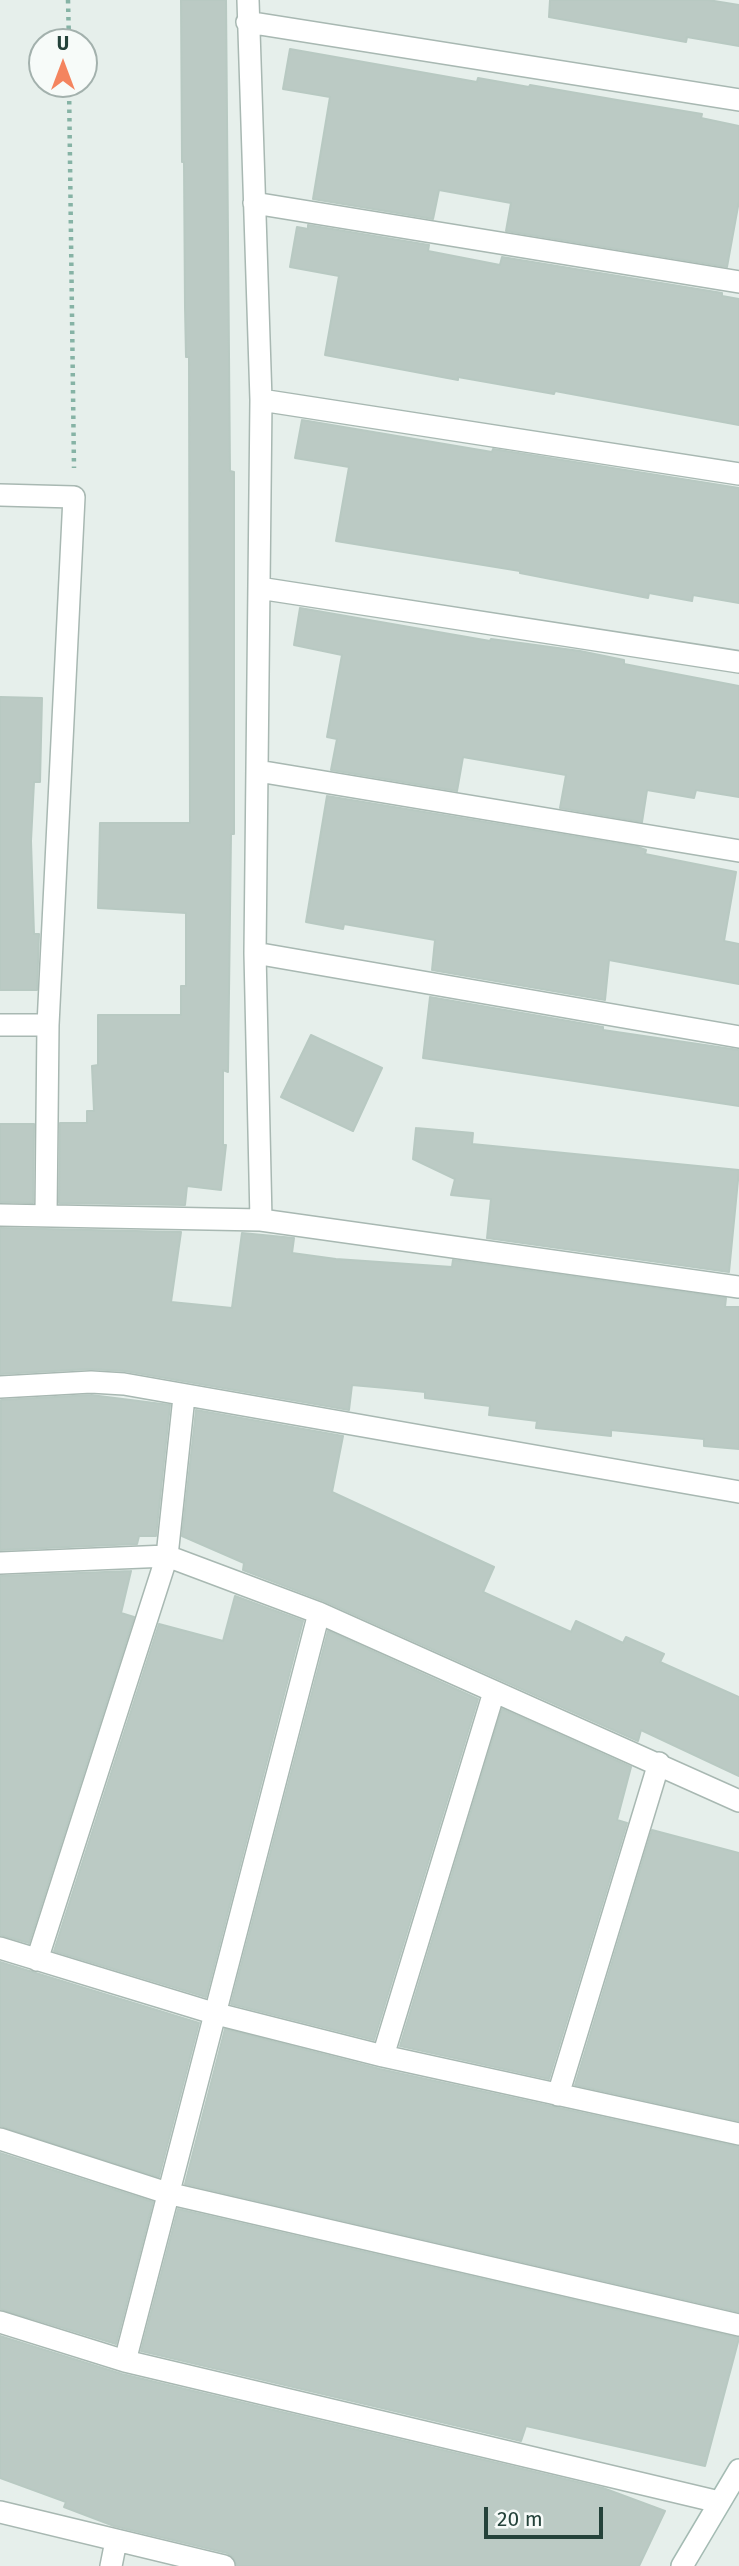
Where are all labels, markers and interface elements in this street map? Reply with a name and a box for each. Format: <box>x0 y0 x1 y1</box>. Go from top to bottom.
north arrow <box>28 28 98 98</box>
text: U <box>57 32 69 55</box>
scale bar <box>487 2492 606 2536</box>
text: 20 m <box>497 2506 543 2532</box>

